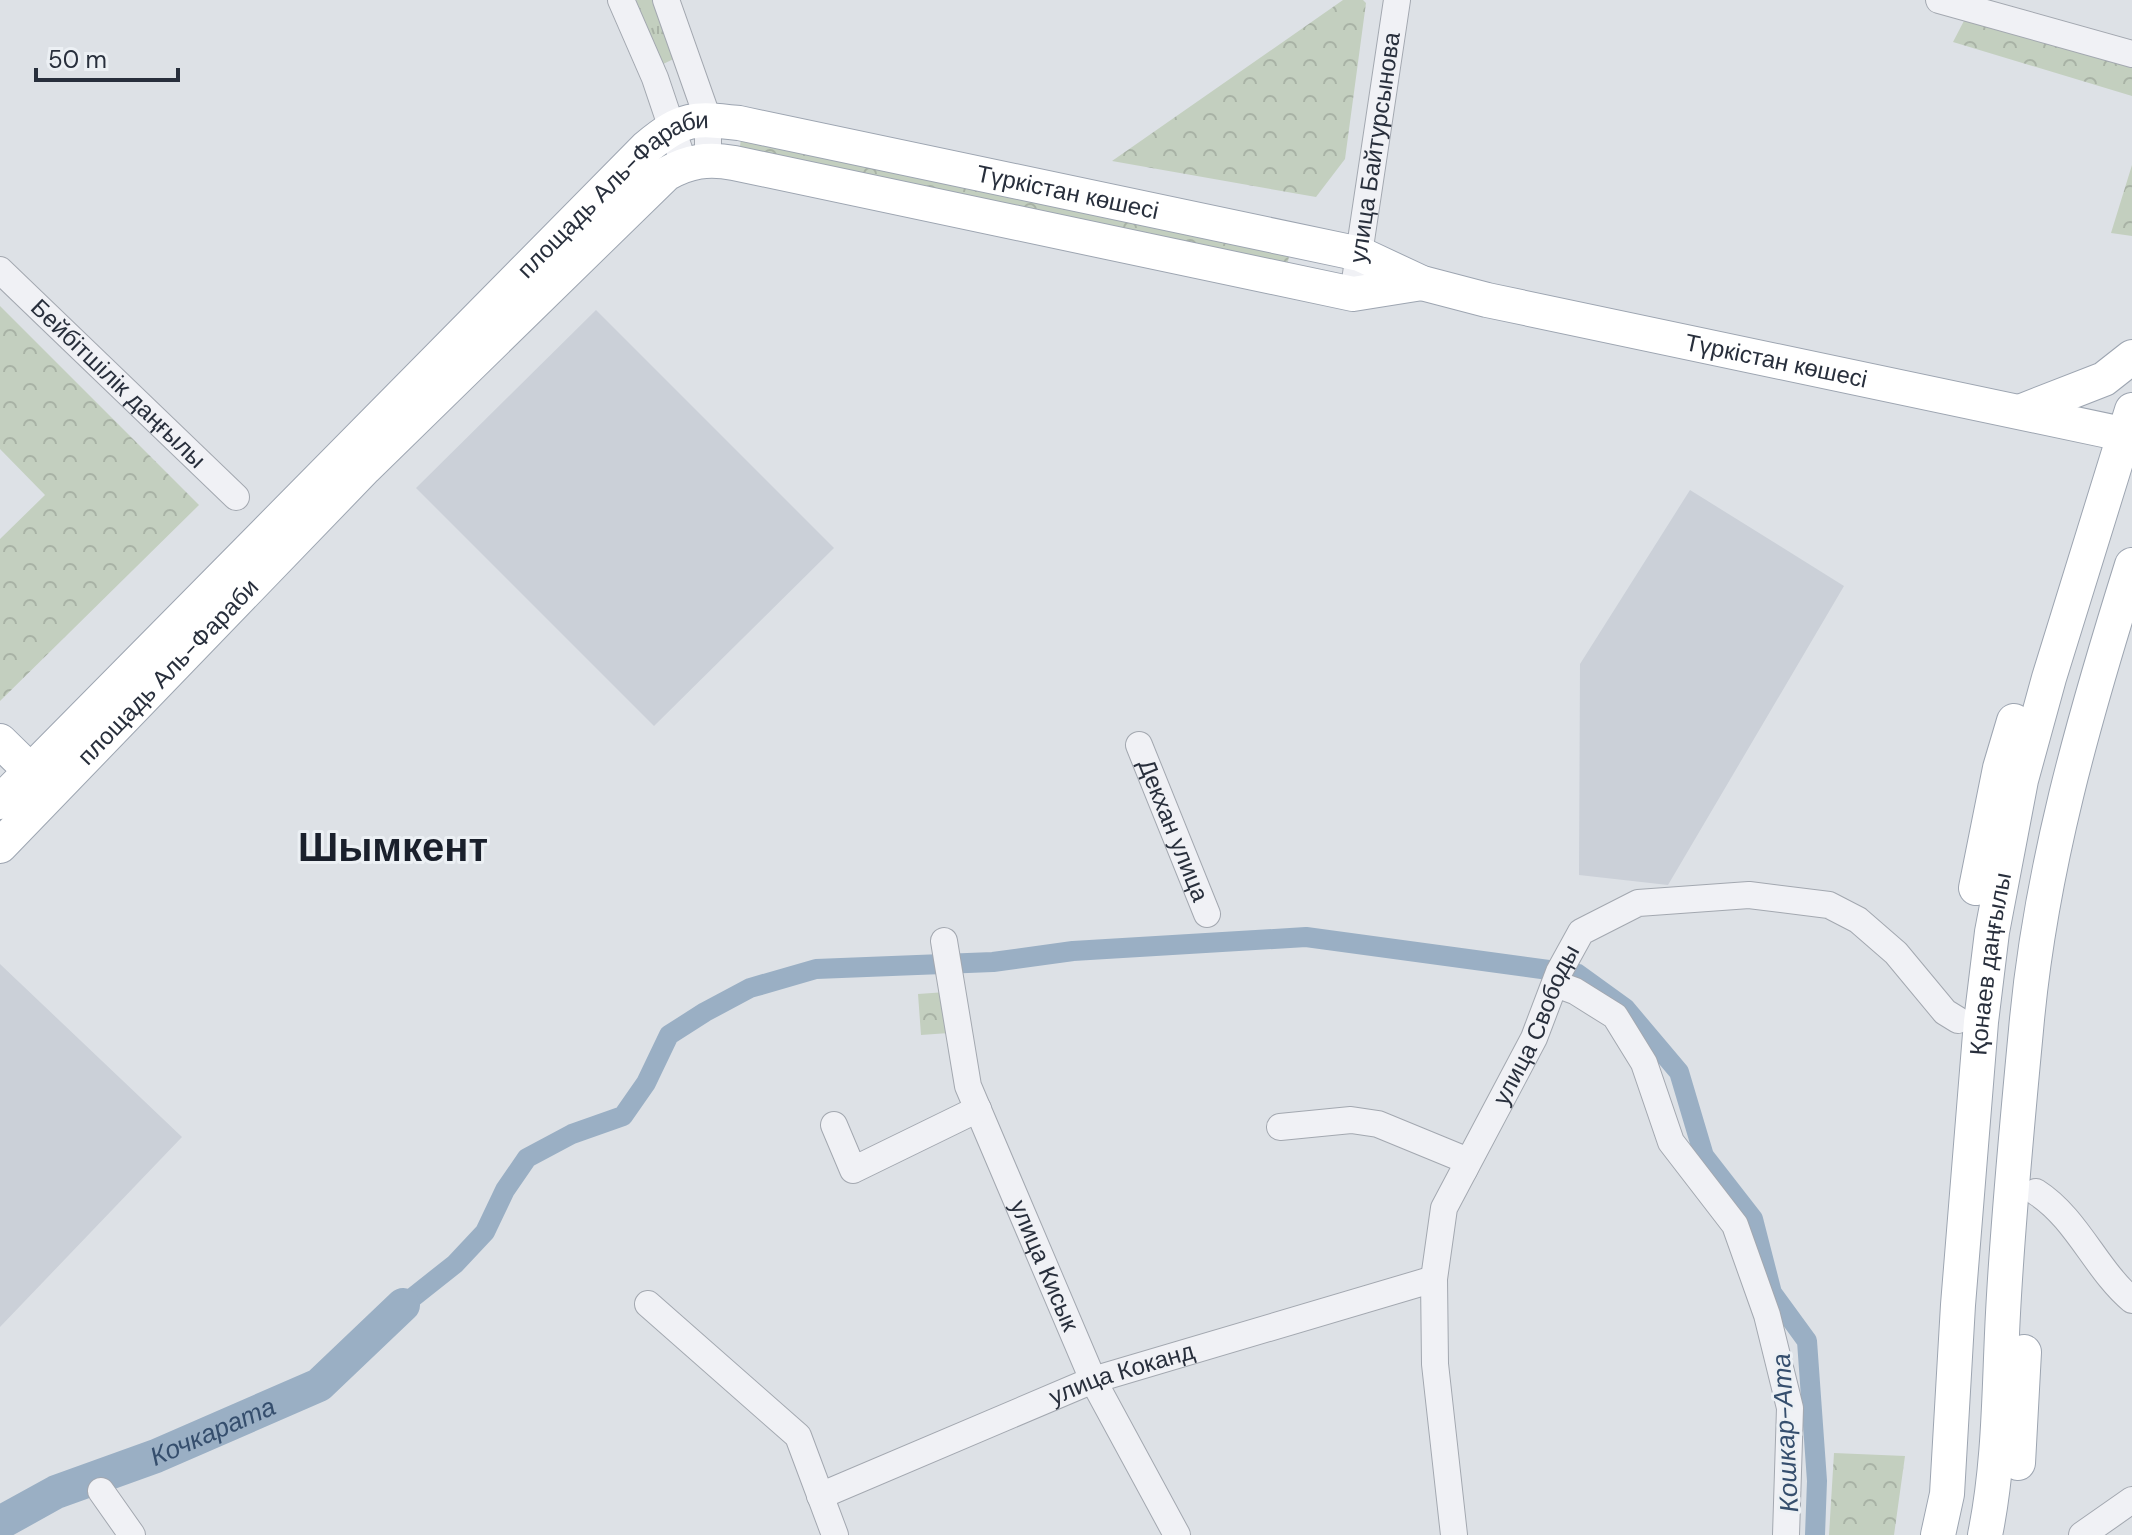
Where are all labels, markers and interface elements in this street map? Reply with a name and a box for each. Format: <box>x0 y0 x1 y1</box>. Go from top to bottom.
street label: улица Байтурсынова <box>1342 29 1407 265</box>
scale bar <box>36 32 178 82</box>
text: 50 m <box>48 44 107 75</box>
street label: площадь Аль-Фараби <box>510 104 709 285</box>
street label: Түркістан көшесі <box>974 158 1162 226</box>
street label: Бейбітшілік даңғылы <box>24 292 213 475</box>
street label: Түркістан көшесі <box>1682 326 1870 395</box>
street label: площадь Аль-Фараби <box>71 572 265 771</box>
street label: Декхан улица <box>1131 754 1217 907</box>
district label: Шымкент <box>298 821 488 873</box>
street label: Қонаев даңғылы <box>1962 870 2018 1057</box>
street label: улица Свободы <box>1485 939 1586 1110</box>
street label: улица Кисык <box>1003 1195 1087 1336</box>
street label: улица Коканд <box>1044 1335 1198 1412</box>
water label: Кошкар-Ата <box>1764 1353 1806 1513</box>
water label: Кочкарата <box>145 1389 281 1474</box>

